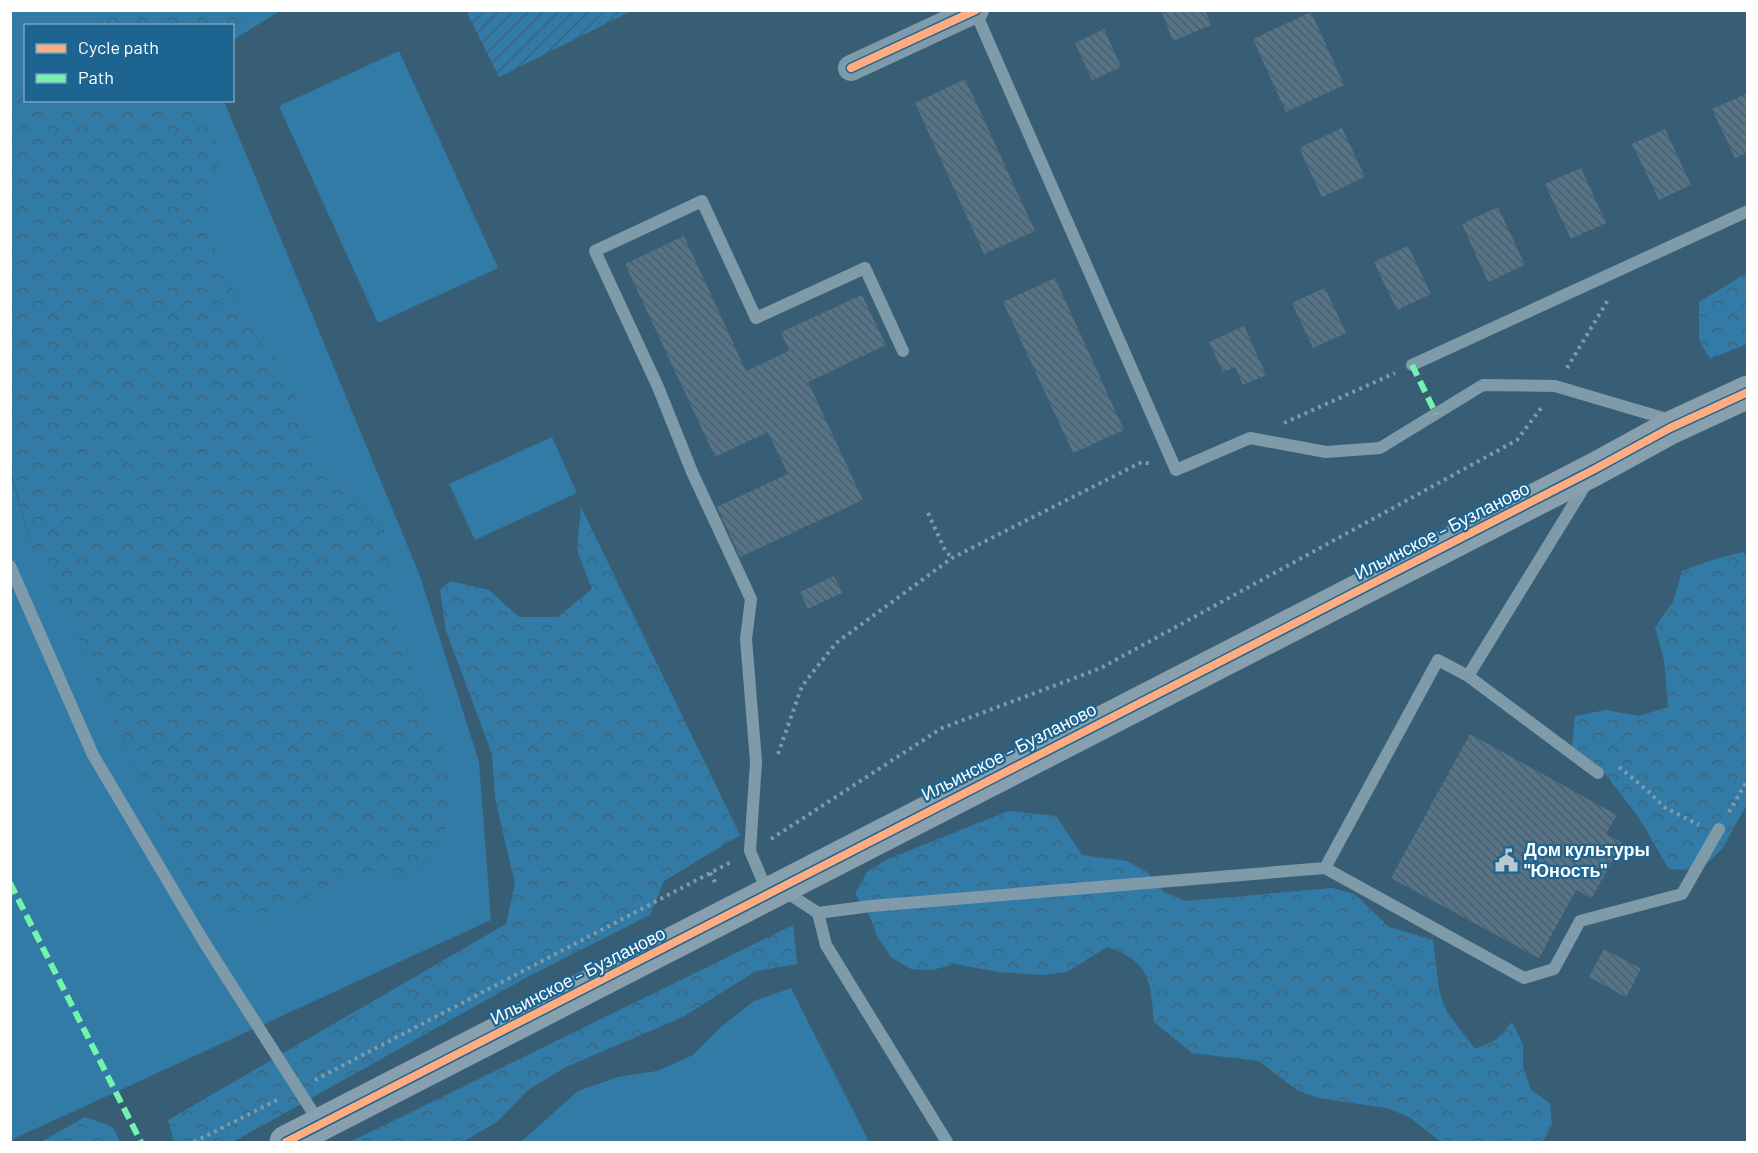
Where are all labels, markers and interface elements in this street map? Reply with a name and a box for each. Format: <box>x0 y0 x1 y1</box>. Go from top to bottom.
legend <box>24 24 234 102</box>
text: Cycle path <box>78 36 159 58</box>
text: Path <box>78 66 114 88</box>
street label: Ильинское – Бузланово <box>1350 476 1533 584</box>
street label: Ильинское – Бузланово <box>917 697 1100 805</box>
place label: Дом культуры "Юность" <box>1524 838 1650 881</box>
public building icon: Дом культуры "Юность" <box>1493 847 1519 873</box>
street label: Ильинское – Бузланово <box>486 921 669 1029</box>

